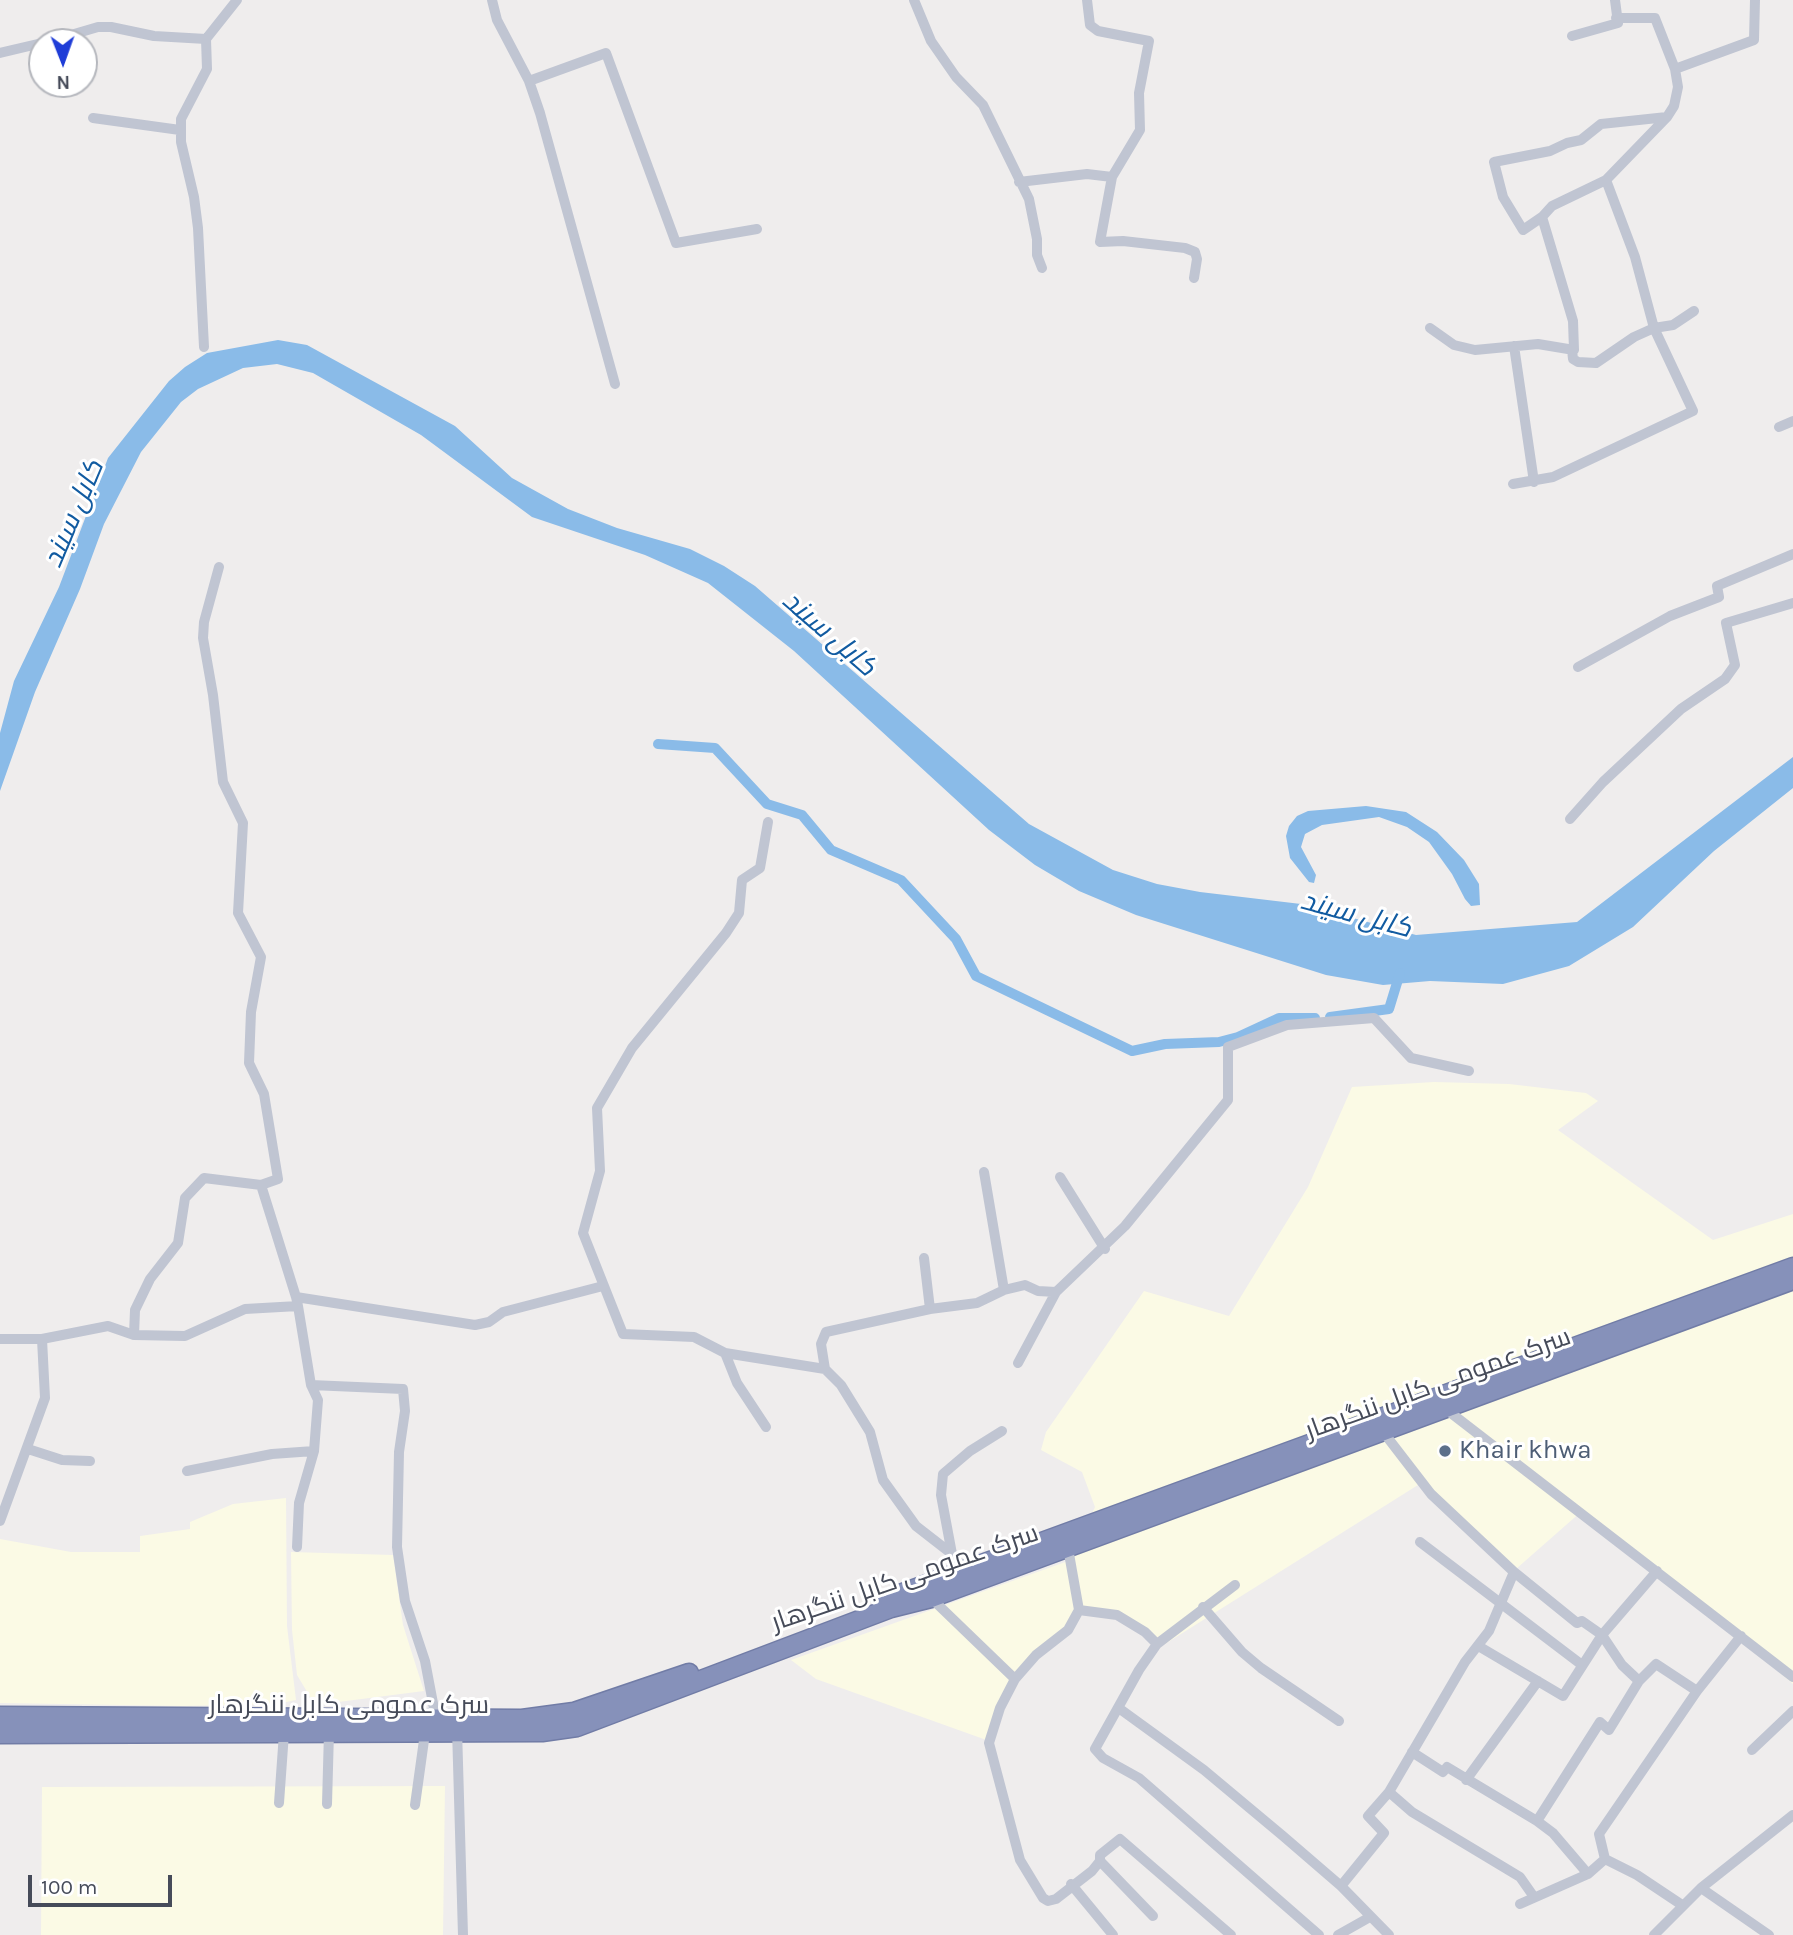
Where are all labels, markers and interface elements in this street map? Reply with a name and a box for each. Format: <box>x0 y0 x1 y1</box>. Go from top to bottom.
north arrow <box>28 28 98 98</box>
text: N <box>56 71 70 93</box>
water label: کابل سيند <box>36 455 112 573</box>
water label: کابل سيند <box>775 584 883 684</box>
water label: کابل سيند <box>1297 884 1415 946</box>
street label: سرک عمومی کابل ننگرهار <box>1301 1321 1575 1447</box>
place label: Khair khwa <box>1459 1435 1592 1467</box>
marker: Khair khwa <box>1437 1443 1453 1459</box>
street label: سرک عمومی کابل ننگرهار <box>767 1518 1043 1638</box>
street label: سرک عمومی کابل ننگرهار <box>209 1690 489 1722</box>
scale bar <box>32 1862 175 1906</box>
text: 100 m <box>41 1875 98 1899</box>

